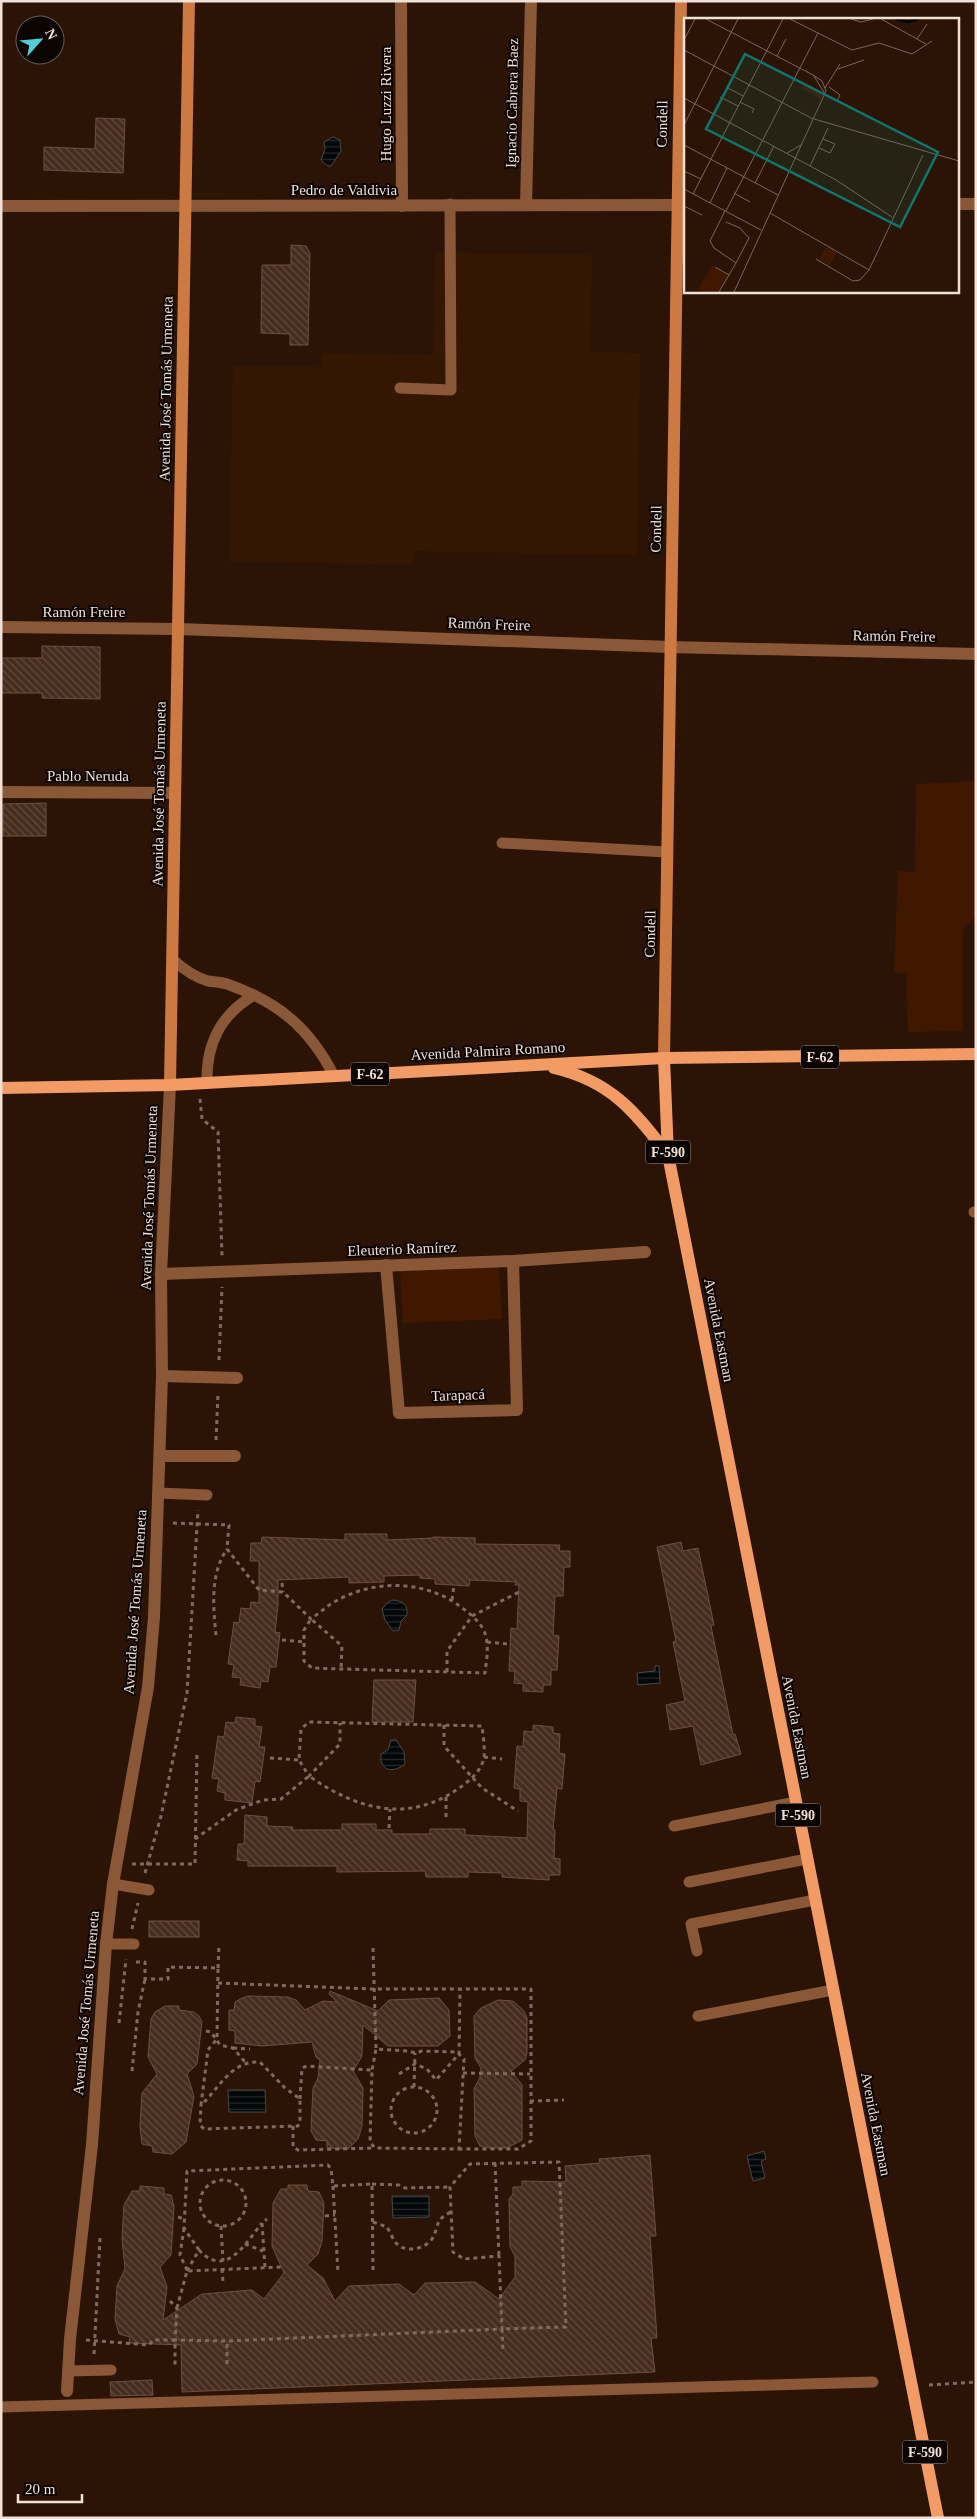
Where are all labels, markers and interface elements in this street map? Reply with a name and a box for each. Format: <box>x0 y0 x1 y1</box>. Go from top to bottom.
north arrow <box>15 15 65 65</box>
inset map <box>684 18 960 292</box>
text: N <box>42 26 60 42</box>
street label: Ignacio Cabrera Baez <box>503 38 521 168</box>
street label: Hugo Luzzi Rivera <box>378 46 394 161</box>
street label: Condell <box>654 100 670 148</box>
street label: Pedro de Valdivia <box>291 182 398 198</box>
street label: Avenida José Tomás Urmeneta <box>156 296 176 482</box>
street label: Condell <box>648 505 664 553</box>
street label: Ramón Freire <box>43 604 126 620</box>
street label: Ramón Freire <box>447 615 531 633</box>
street label: Ramón Freire <box>852 627 936 645</box>
street label: Avenida José Tomás Urmeneta <box>149 701 169 887</box>
street label: Pablo Neruda <box>47 768 129 784</box>
street label: Condell <box>642 910 658 958</box>
street label: Avenida Palmira Romano <box>410 1039 566 1063</box>
road number: F-62 <box>801 1046 839 1068</box>
road number: F-62 <box>351 1062 389 1086</box>
street label: Avenida José Tomás Urmeneta <box>138 1105 160 1291</box>
road number: F-590 <box>646 1140 690 1164</box>
street label: Eleuterio Ramírez <box>347 1239 457 1259</box>
street label: Avenida Eastman <box>701 1277 737 1384</box>
street label: Tarapacá <box>431 1386 486 1404</box>
street label: Avenida José Tomás Urmeneta <box>121 1509 149 1695</box>
street label: Avenida Eastman <box>779 1674 815 1781</box>
road number: F-590 <box>776 1804 820 1826</box>
street label: Avenida José Tomás Urmeneta <box>70 1910 102 2096</box>
street label: Avenida Eastman <box>858 2071 894 2178</box>
road number: F-590 <box>902 2440 948 2464</box>
scale bar <box>18 2472 81 2504</box>
text: 20 m <box>25 2481 56 2497</box>

